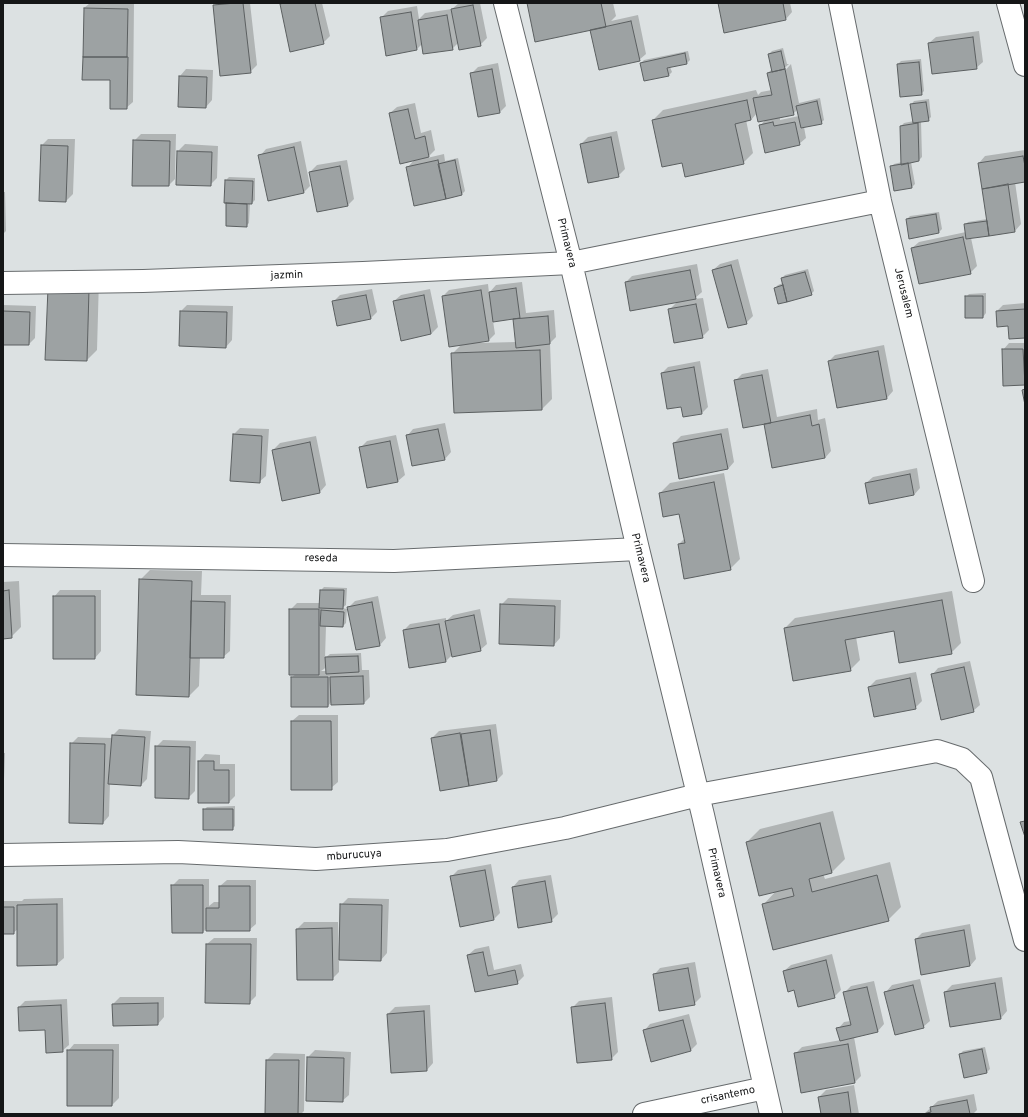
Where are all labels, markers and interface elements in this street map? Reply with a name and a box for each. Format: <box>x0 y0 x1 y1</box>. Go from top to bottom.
street label: Primavera <box>553 217 579 269</box>
street label: Jerusalem <box>890 266 916 320</box>
street label: jazmin <box>271 269 303 283</box>
street label: Primavera <box>627 532 653 584</box>
street label: reseda <box>304 552 338 566</box>
street label: mburucuya <box>326 847 382 865</box>
street label: Primavera <box>704 847 728 899</box>
street label: crisantemo <box>700 1084 756 1108</box>

